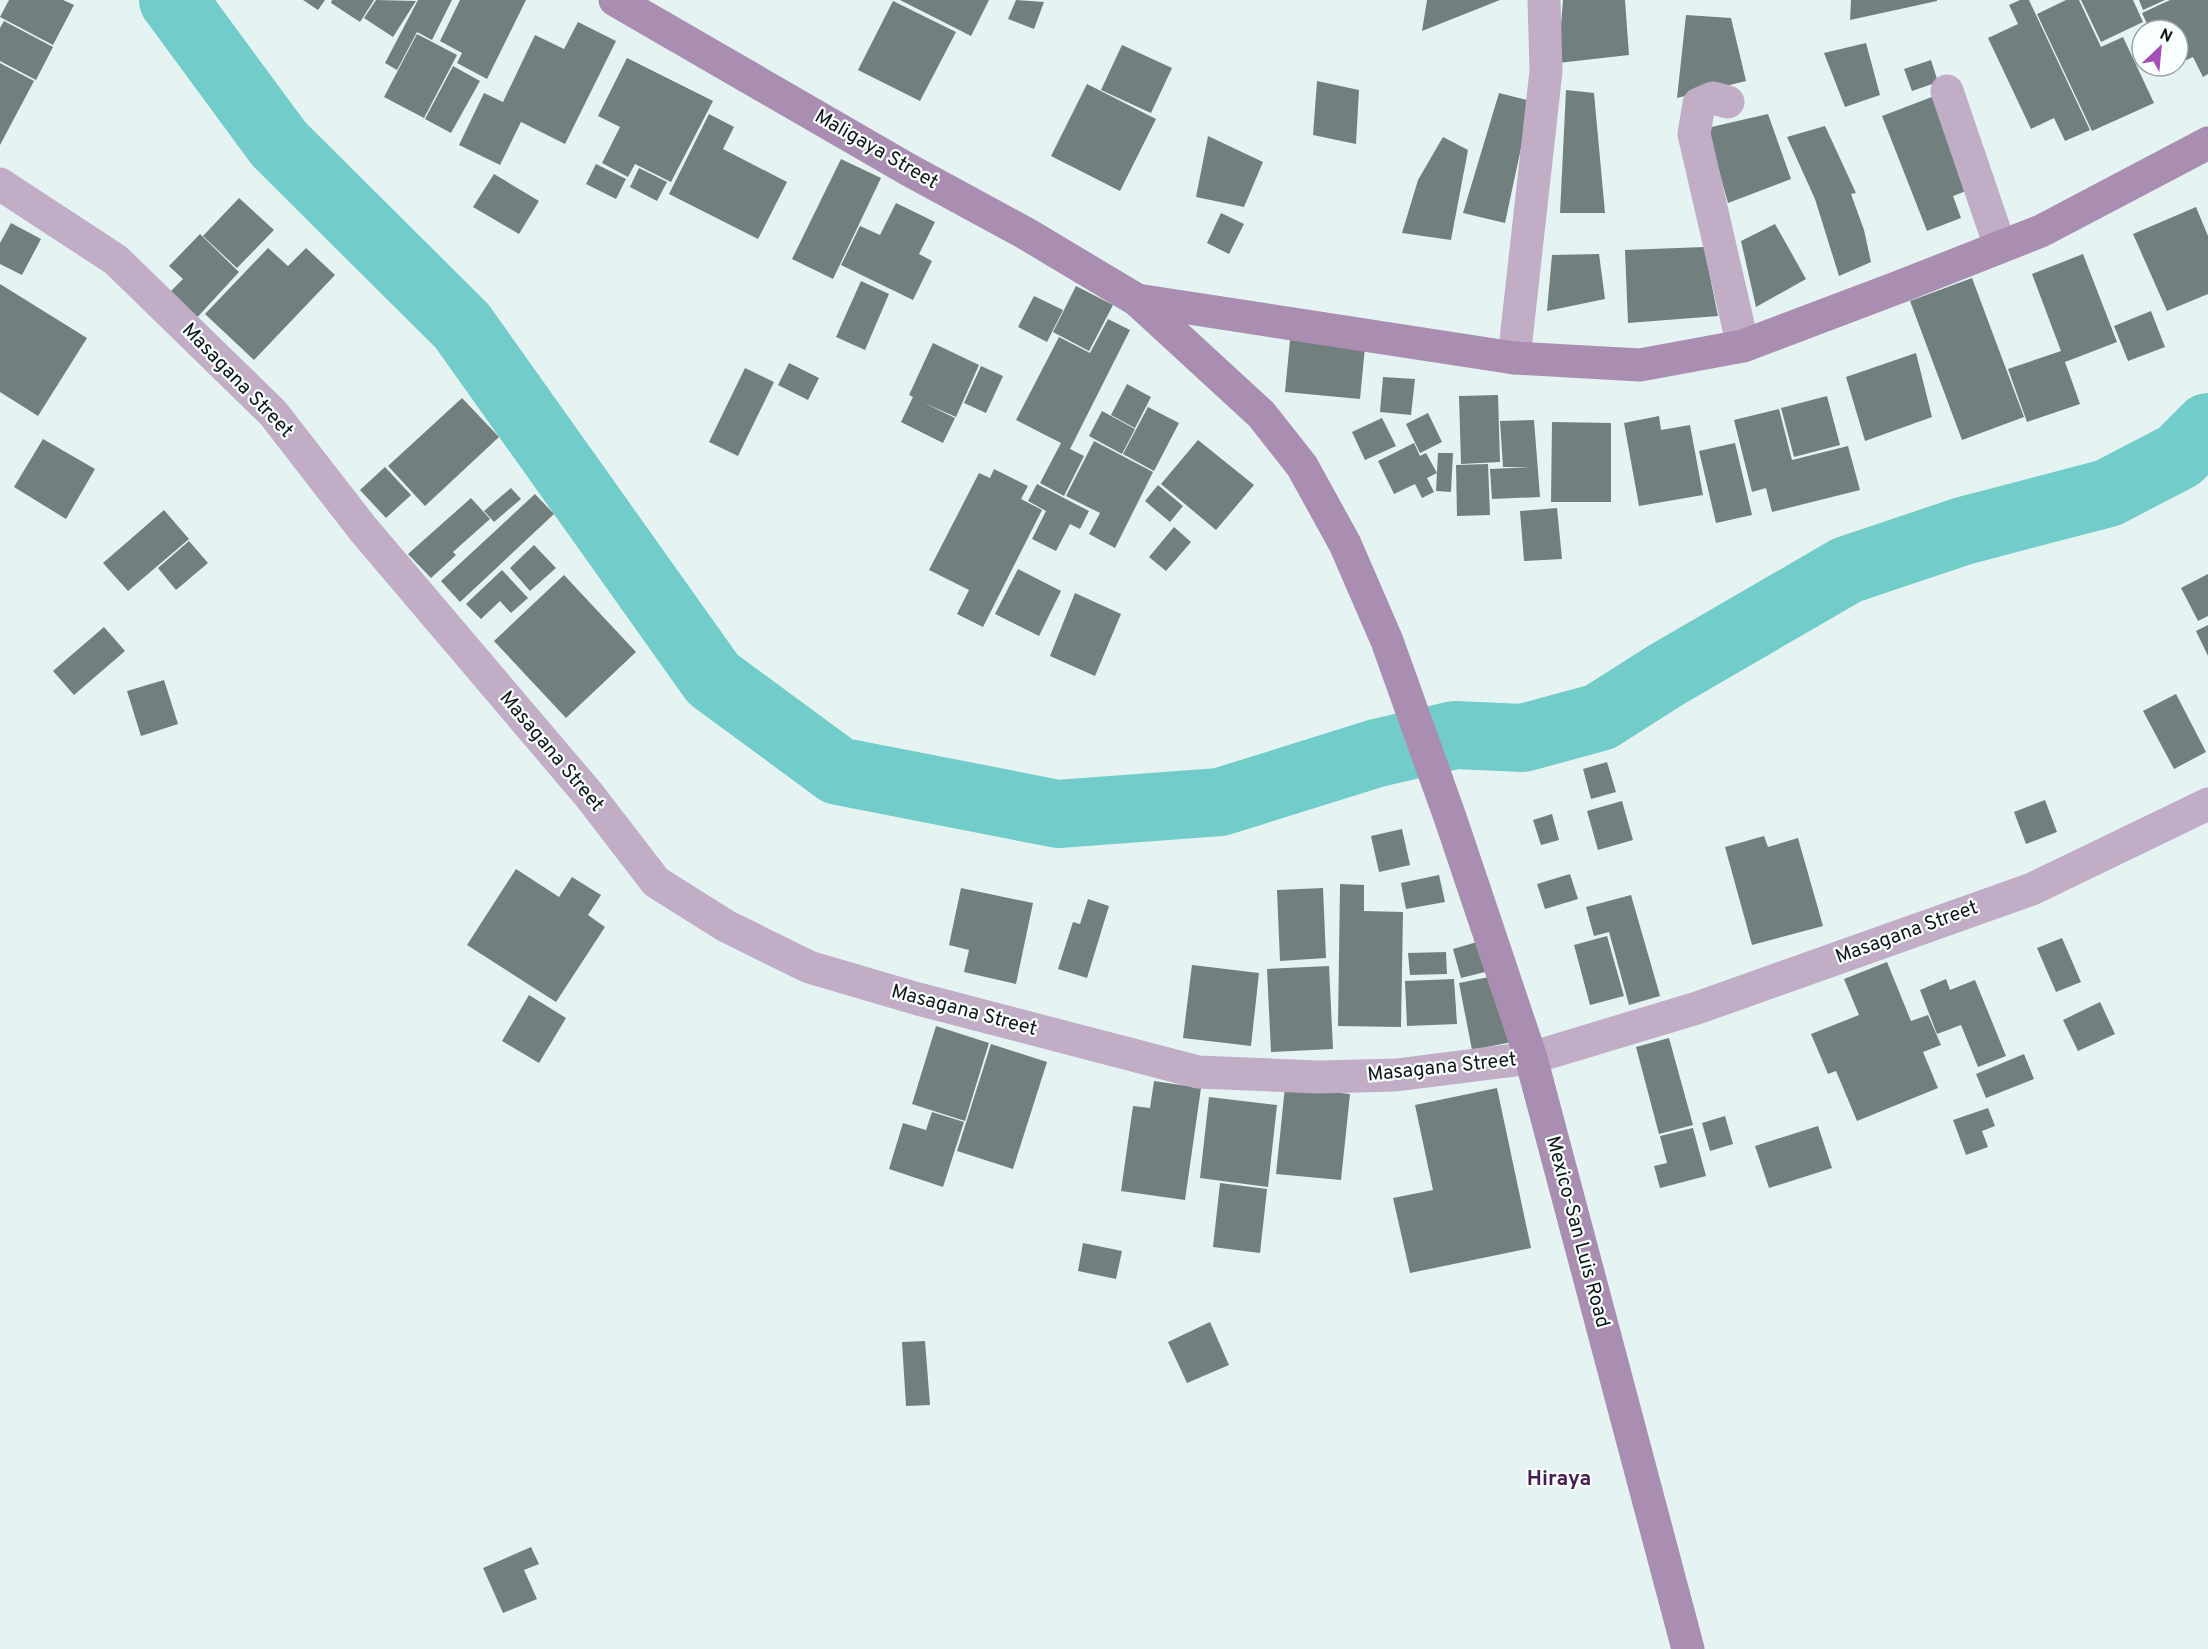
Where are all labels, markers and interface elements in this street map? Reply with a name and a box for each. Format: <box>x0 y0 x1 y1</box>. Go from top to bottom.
north arrow <box>2130 18 2190 78</box>
text: N <box>2156 25 2175 48</box>
street label: Maligaya Street <box>809 104 943 196</box>
street label: Masagana Street <box>176 318 298 444</box>
street label: Masagana Street <box>493 686 609 818</box>
street label: Masagana Street <box>1832 895 1982 971</box>
street label: Masagana Street <box>888 979 1040 1043</box>
street label: Masagana Street <box>1366 1047 1518 1089</box>
street label: Mexico-San Luis Road <box>1539 1133 1615 1331</box>
district label: Hiraya <box>1527 1466 1591 1493</box>

